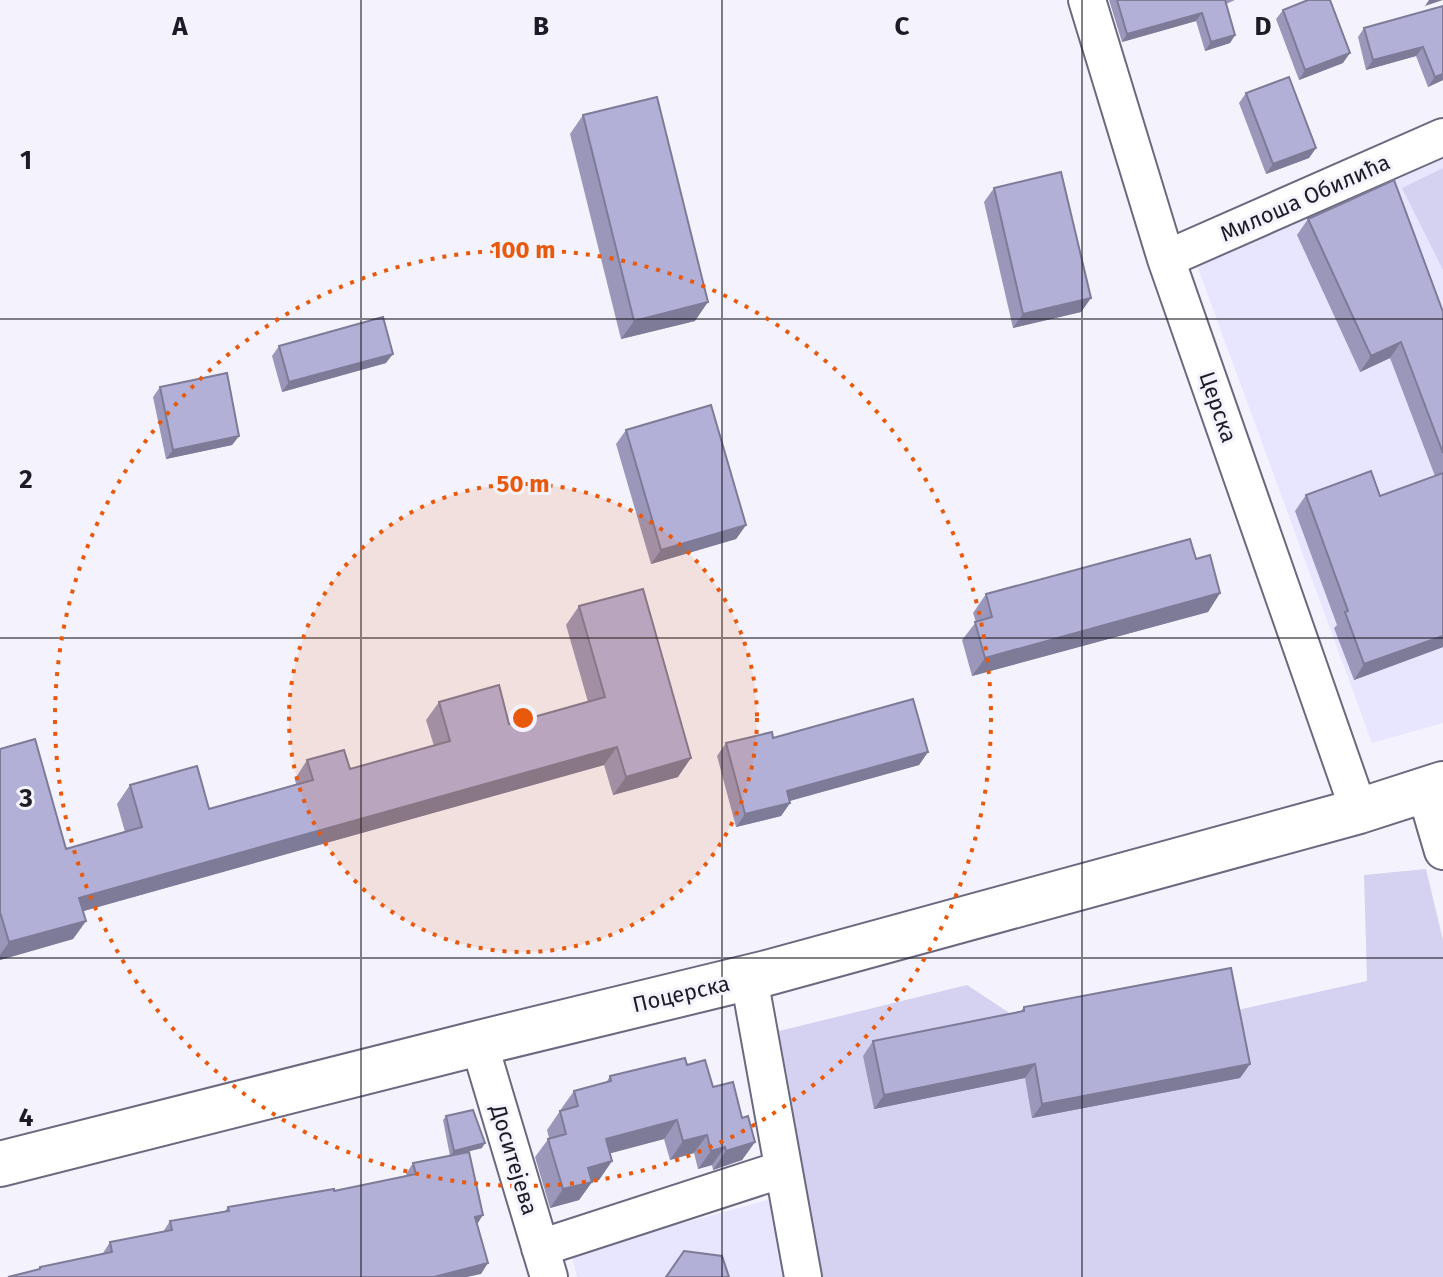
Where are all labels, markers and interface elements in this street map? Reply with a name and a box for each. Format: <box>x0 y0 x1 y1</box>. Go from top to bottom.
text: A <box>171 11 188 42</box>
text: B <box>533 11 549 42</box>
text: C <box>895 11 910 42</box>
text: D <box>1255 11 1272 42</box>
text: 1 <box>20 145 32 176</box>
street label: Милоша Обилића <box>1216 148 1394 248</box>
text: 100 m <box>490 236 556 264</box>
street label: Церска <box>1193 368 1243 446</box>
text: 2 <box>19 464 33 495</box>
text: 50 m <box>497 470 549 498</box>
centre of rings <box>509 704 537 732</box>
text: 3 <box>18 783 33 814</box>
street label: Поцерска <box>630 970 732 1018</box>
street label: Доситејева <box>484 1101 544 1218</box>
text: 4 <box>19 1102 34 1133</box>

